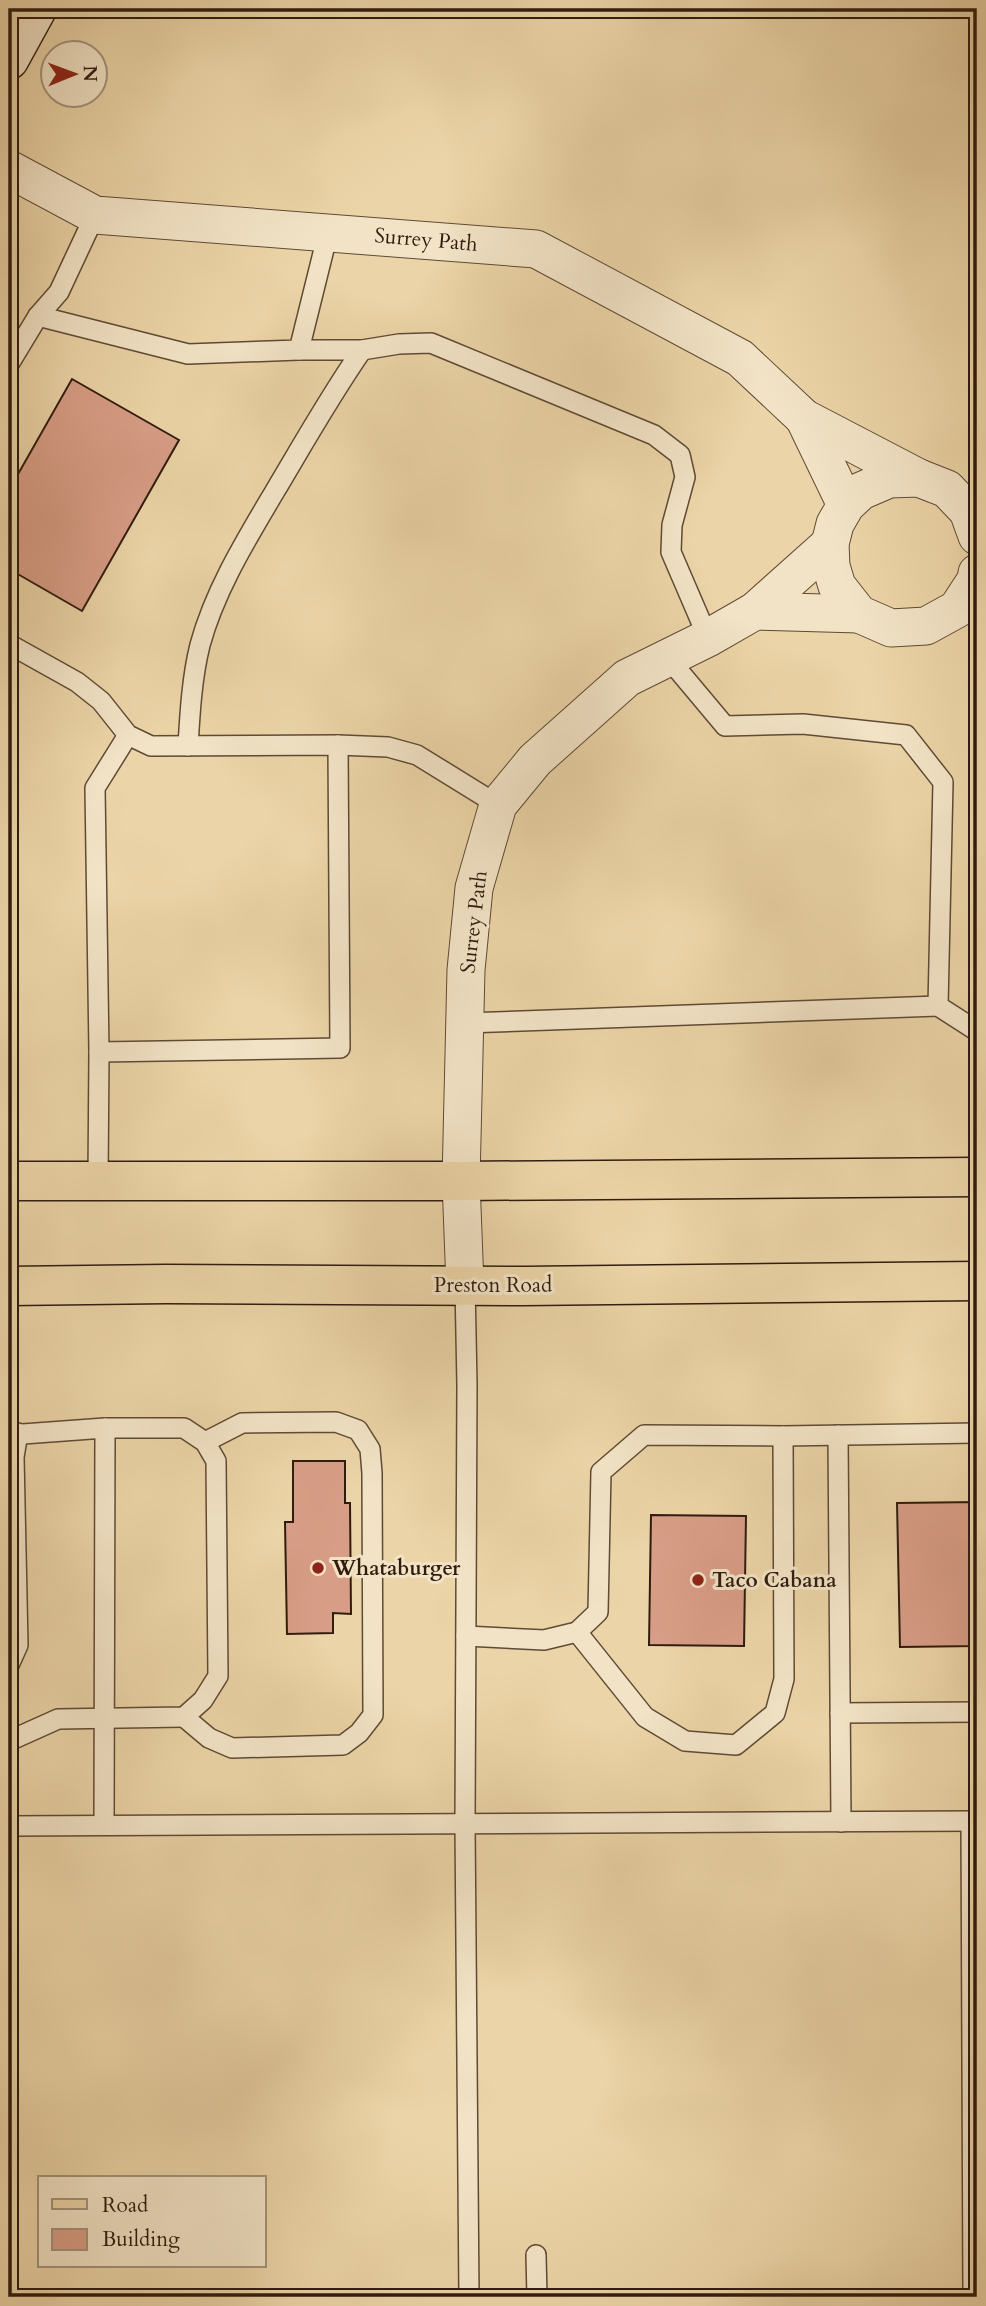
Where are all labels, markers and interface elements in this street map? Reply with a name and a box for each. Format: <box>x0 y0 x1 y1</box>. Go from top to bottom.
north arrow <box>38 38 108 108</box>
text: N <box>77 65 103 83</box>
street label: Surrey Path <box>373 221 479 259</box>
street label: Surrey Path <box>453 869 495 975</box>
street label: Preston Road <box>434 1271 552 1300</box>
place label: Whataburger <box>331 1554 461 1583</box>
marker: Whataburger <box>310 1560 326 1576</box>
place label: Taco Cabana <box>712 1566 837 1595</box>
marker: Taco Cabana <box>690 1572 706 1588</box>
legend <box>38 2176 266 2268</box>
text: Road <box>102 2191 148 2220</box>
text: Building <box>102 2225 180 2254</box>

